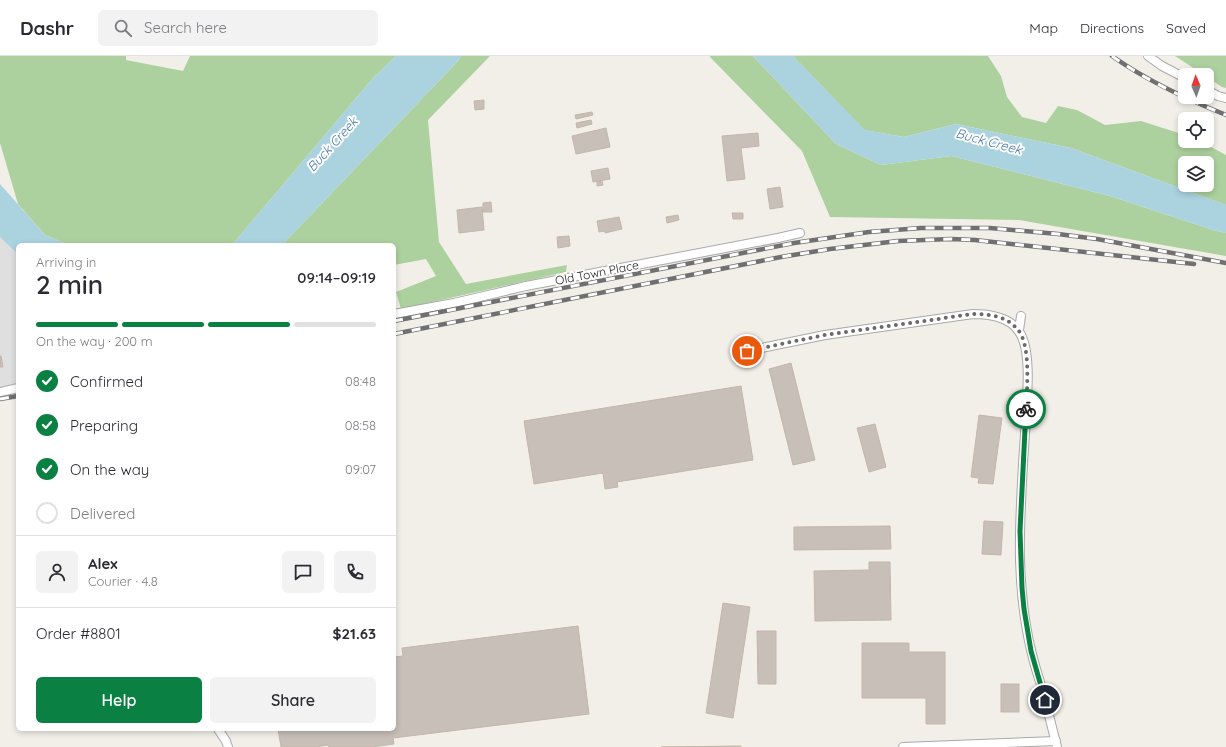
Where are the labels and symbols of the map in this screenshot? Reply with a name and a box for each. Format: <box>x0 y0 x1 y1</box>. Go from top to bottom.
north arrow <box>1178 68 1214 104</box>
water label: Buck Creek <box>303 113 361 175</box>
water label: Buck Creek <box>954 124 1025 158</box>
street label: Old Town Place <box>554 257 640 288</box>
pin <box>730 334 764 368</box>
courier <box>1006 389 1046 429</box>
pin <box>1028 683 1062 717</box>

